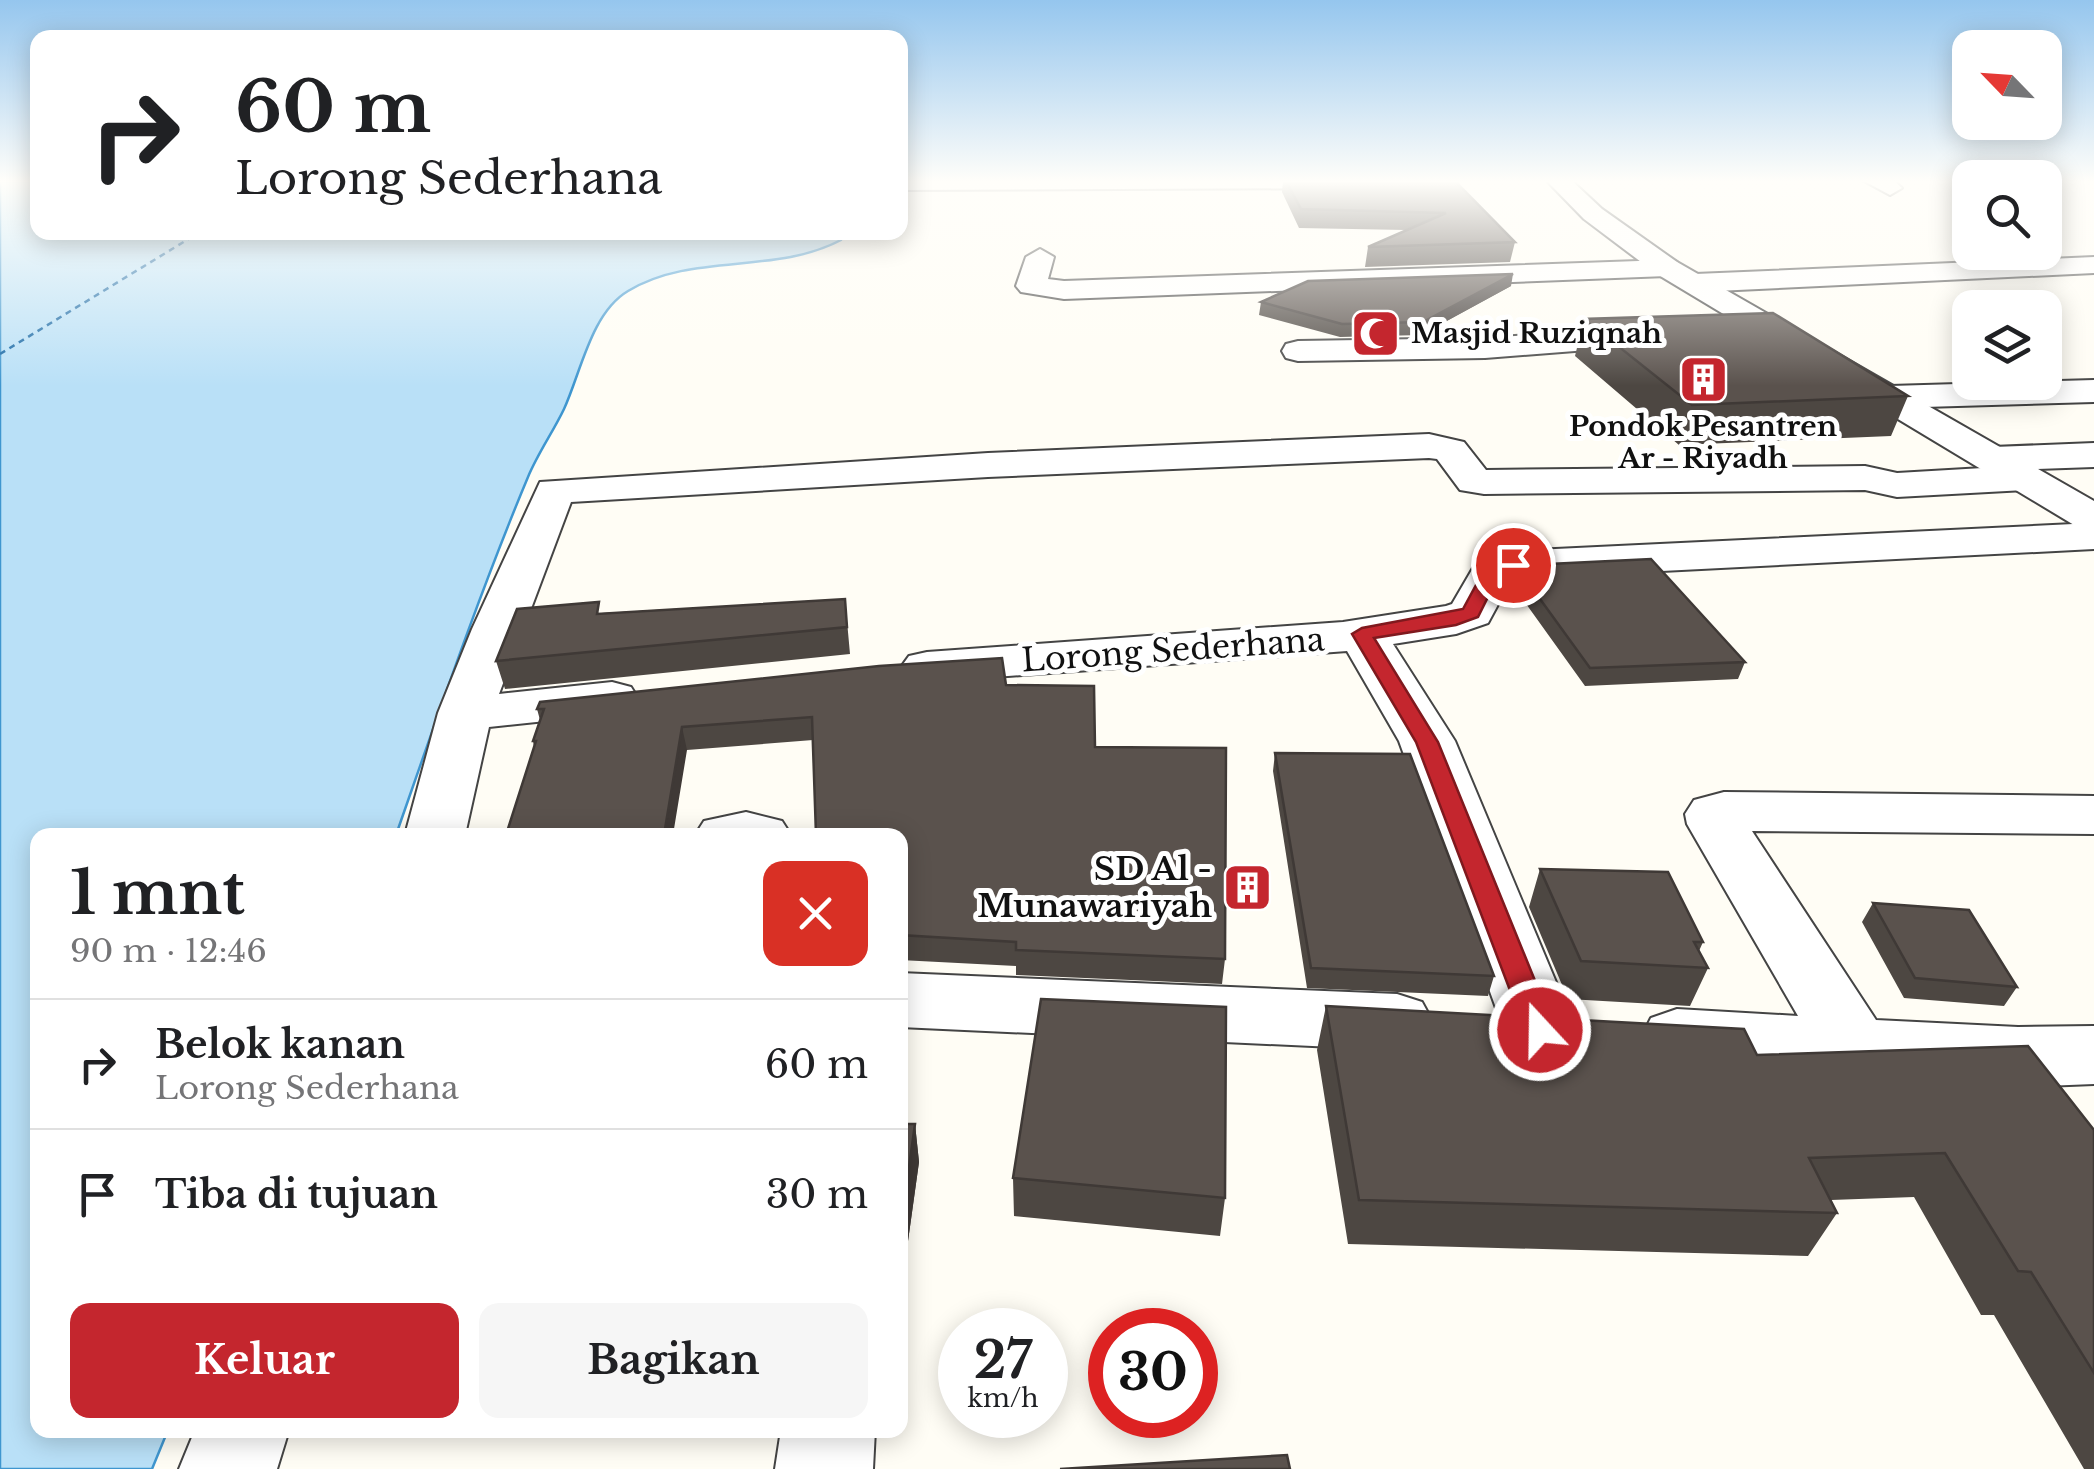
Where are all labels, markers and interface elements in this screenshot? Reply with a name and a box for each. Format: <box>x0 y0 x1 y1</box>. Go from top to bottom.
north arrow <box>1952 30 2062 140</box>
map controls <box>1952 30 2062 400</box>
text: 60 m <box>235 64 431 151</box>
icon: right <box>70 70 200 200</box>
text: Lorong Sederhana <box>235 150 662 206</box>
button: search <box>1952 160 2062 270</box>
button: layers <box>1952 290 2062 400</box>
mosque icon: Masjid Ruziqnah <box>1350 307 1402 359</box>
place label: Masjid Ruziqnah <box>1411 316 1662 351</box>
building icon: Pondok Pesantren Ar - Riyadh <box>1677 353 1729 405</box>
place label: Pondok Pesantren Ar - Riyadh <box>1569 409 1837 476</box>
pin <box>1471 523 1556 608</box>
icon: arrive <box>1486 538 1541 593</box>
street label: Lorong Sederhana <box>1020 619 1326 681</box>
place label: SD Al - Munawariyah <box>977 849 1212 926</box>
text: 1 mnt <box>70 856 245 930</box>
button: close <box>763 861 868 966</box>
building icon: SD Al - Munawariyah <box>1221 861 1273 913</box>
text: 90 m · 12:46 <box>70 931 267 971</box>
position arrow <box>1488 978 1592 1082</box>
text: Belok kanan <box>155 1021 405 1068</box>
icon: right <box>70 1037 125 1092</box>
text: 60 m <box>765 1041 868 1088</box>
text: Lorong Sederhana <box>155 1068 459 1108</box>
icon: arrive <box>70 1167 125 1222</box>
text: Tiba di tujuan <box>155 1171 438 1218</box>
text: 30 m <box>766 1171 868 1218</box>
button: Keluar <box>70 1303 459 1418</box>
button: Bagikan <box>479 1303 868 1418</box>
speed limit sign: 30 <box>1088 1308 1218 1438</box>
text: 27 <box>974 1329 1032 1392</box>
text: km/h <box>968 1383 1038 1414</box>

